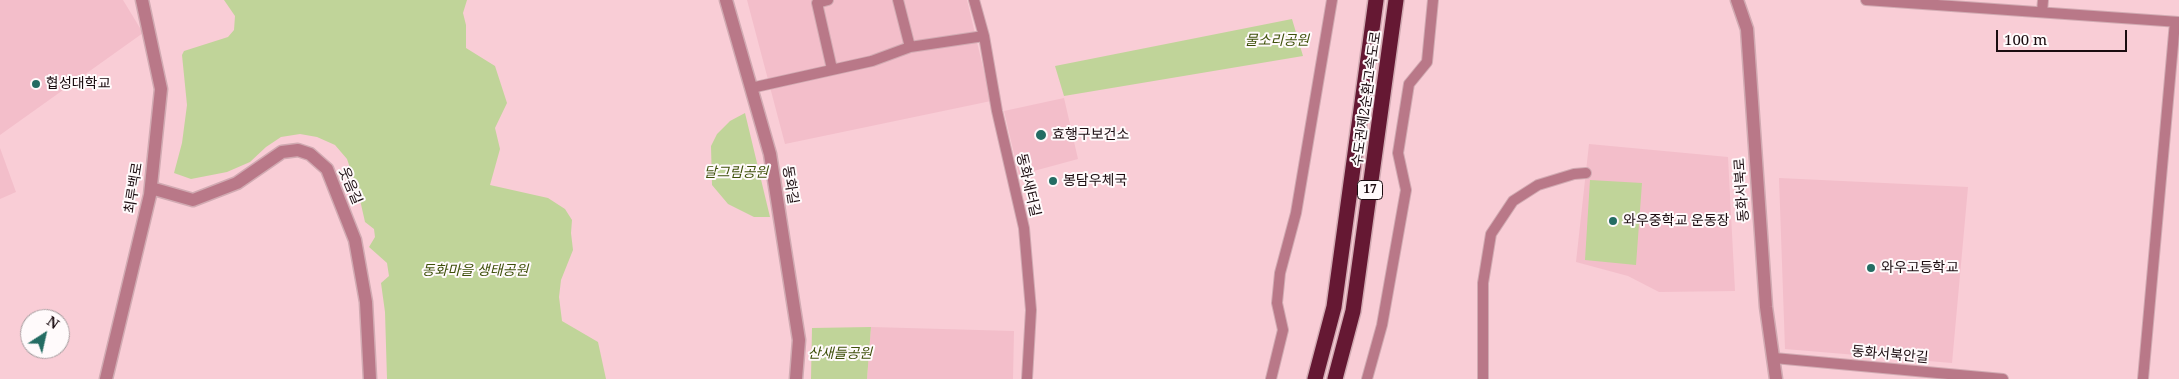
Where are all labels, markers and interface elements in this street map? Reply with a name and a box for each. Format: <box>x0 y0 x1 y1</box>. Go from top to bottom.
scale bar <box>1999 20 2130 52</box>
text: 100 m <box>2004 29 2047 49</box>
street label: 수도권제2순환고속도로 <box>1349 30 1385 168</box>
park label: 물소리공원 <box>1245 33 1309 49</box>
place label: 협성대학교 <box>46 76 110 92</box>
marker: 협성대학교 <box>30 78 42 90</box>
place label: 효행구보건소 <box>1052 127 1129 143</box>
marker: 효행구보건소 <box>1034 128 1048 142</box>
street label: 동화새터길 <box>1013 152 1043 218</box>
street label: 동화서북로 <box>1731 157 1753 223</box>
street label: 최루백로 <box>122 161 146 215</box>
street label: 웃음길 <box>335 165 365 207</box>
park label: 달그림공원 <box>704 165 768 181</box>
street label: 동화길 <box>779 165 801 205</box>
place label: 봉담우체국 <box>1063 173 1127 189</box>
marker: 봉담우체국 <box>1047 175 1059 187</box>
road number: 17 <box>1358 180 1382 200</box>
place label: 와우중학교 운동장 <box>1623 213 1730 229</box>
marker: 와우중학교 운동장 <box>1607 215 1619 227</box>
place label: 와우고등학교 <box>1881 260 1958 276</box>
marker: 와우고등학교 <box>1865 262 1877 274</box>
park label: 동화마을 생태공원 <box>422 263 528 279</box>
north arrow <box>20 309 70 359</box>
text: N <box>43 311 63 333</box>
street label: 동화서북안길 <box>1851 343 1929 367</box>
park label: 산새들공원 <box>808 346 872 362</box>

